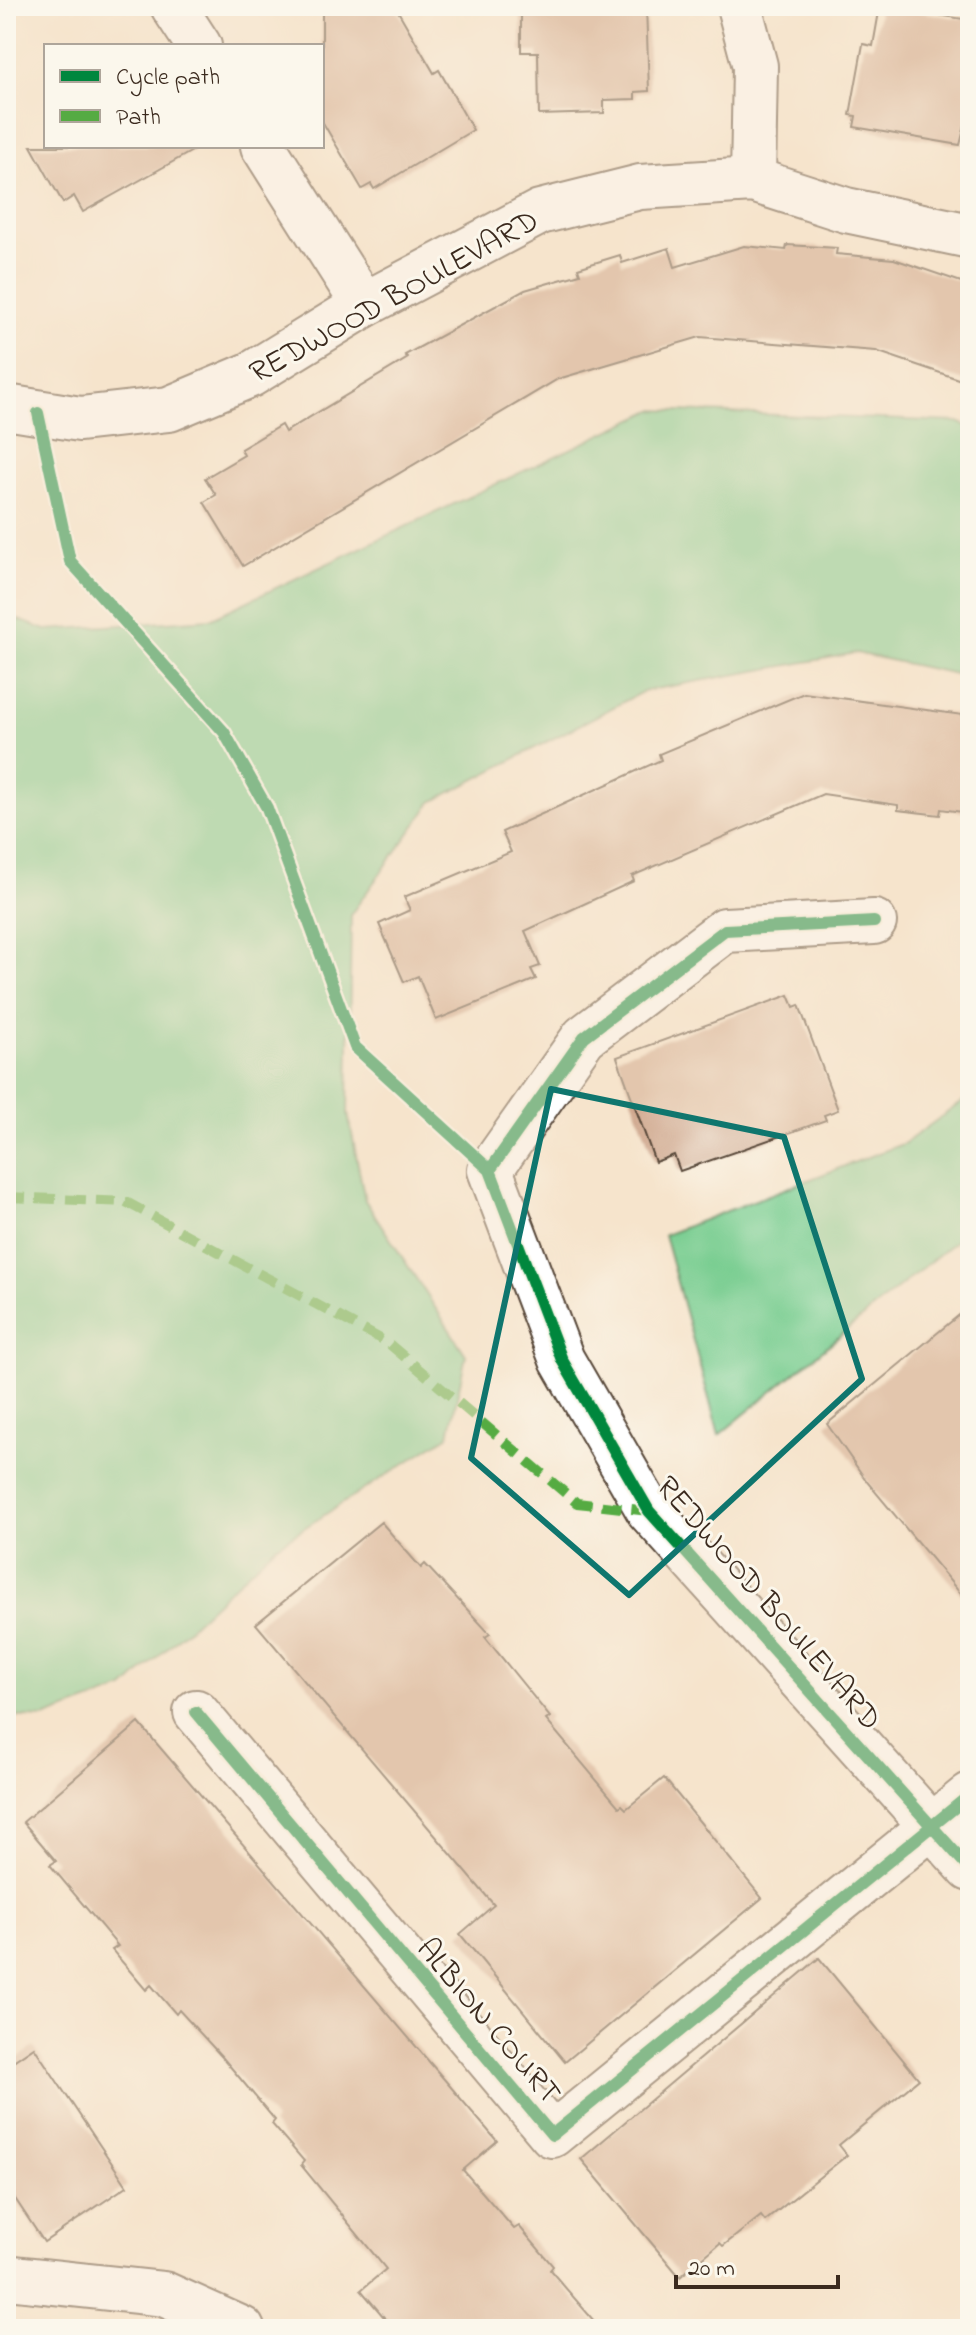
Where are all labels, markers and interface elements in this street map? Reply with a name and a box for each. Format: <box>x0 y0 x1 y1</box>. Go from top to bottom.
legend <box>44 44 324 148</box>
text: Cycle path <box>116 61 220 97</box>
text: Path <box>116 101 161 136</box>
street label: REDWOOD BOULEVARD <box>241 199 548 397</box>
street label: REDWOOD BOULEVARD <box>643 1466 892 1742</box>
street label: ALBION COURT <box>403 1929 571 2116</box>
scale bar <box>676 2239 838 2289</box>
text: 20 m <box>688 2252 735 2287</box>

